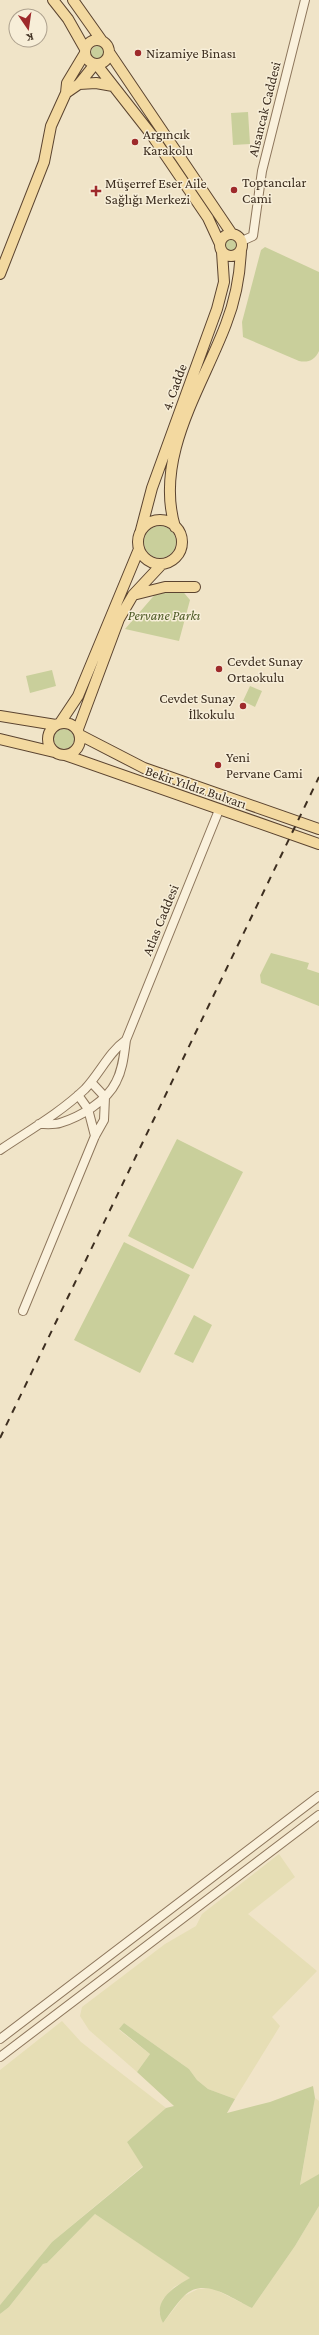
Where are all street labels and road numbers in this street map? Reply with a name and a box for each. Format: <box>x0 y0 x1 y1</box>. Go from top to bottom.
street label: Alsancak Caddesi <box>244 59 284 158</box>
street label: 4. Cadde <box>158 361 190 413</box>
street label: Bekir Yıldız Bulvarı <box>143 762 249 812</box>
street label: Atlas Caddesi <box>138 882 182 958</box>

